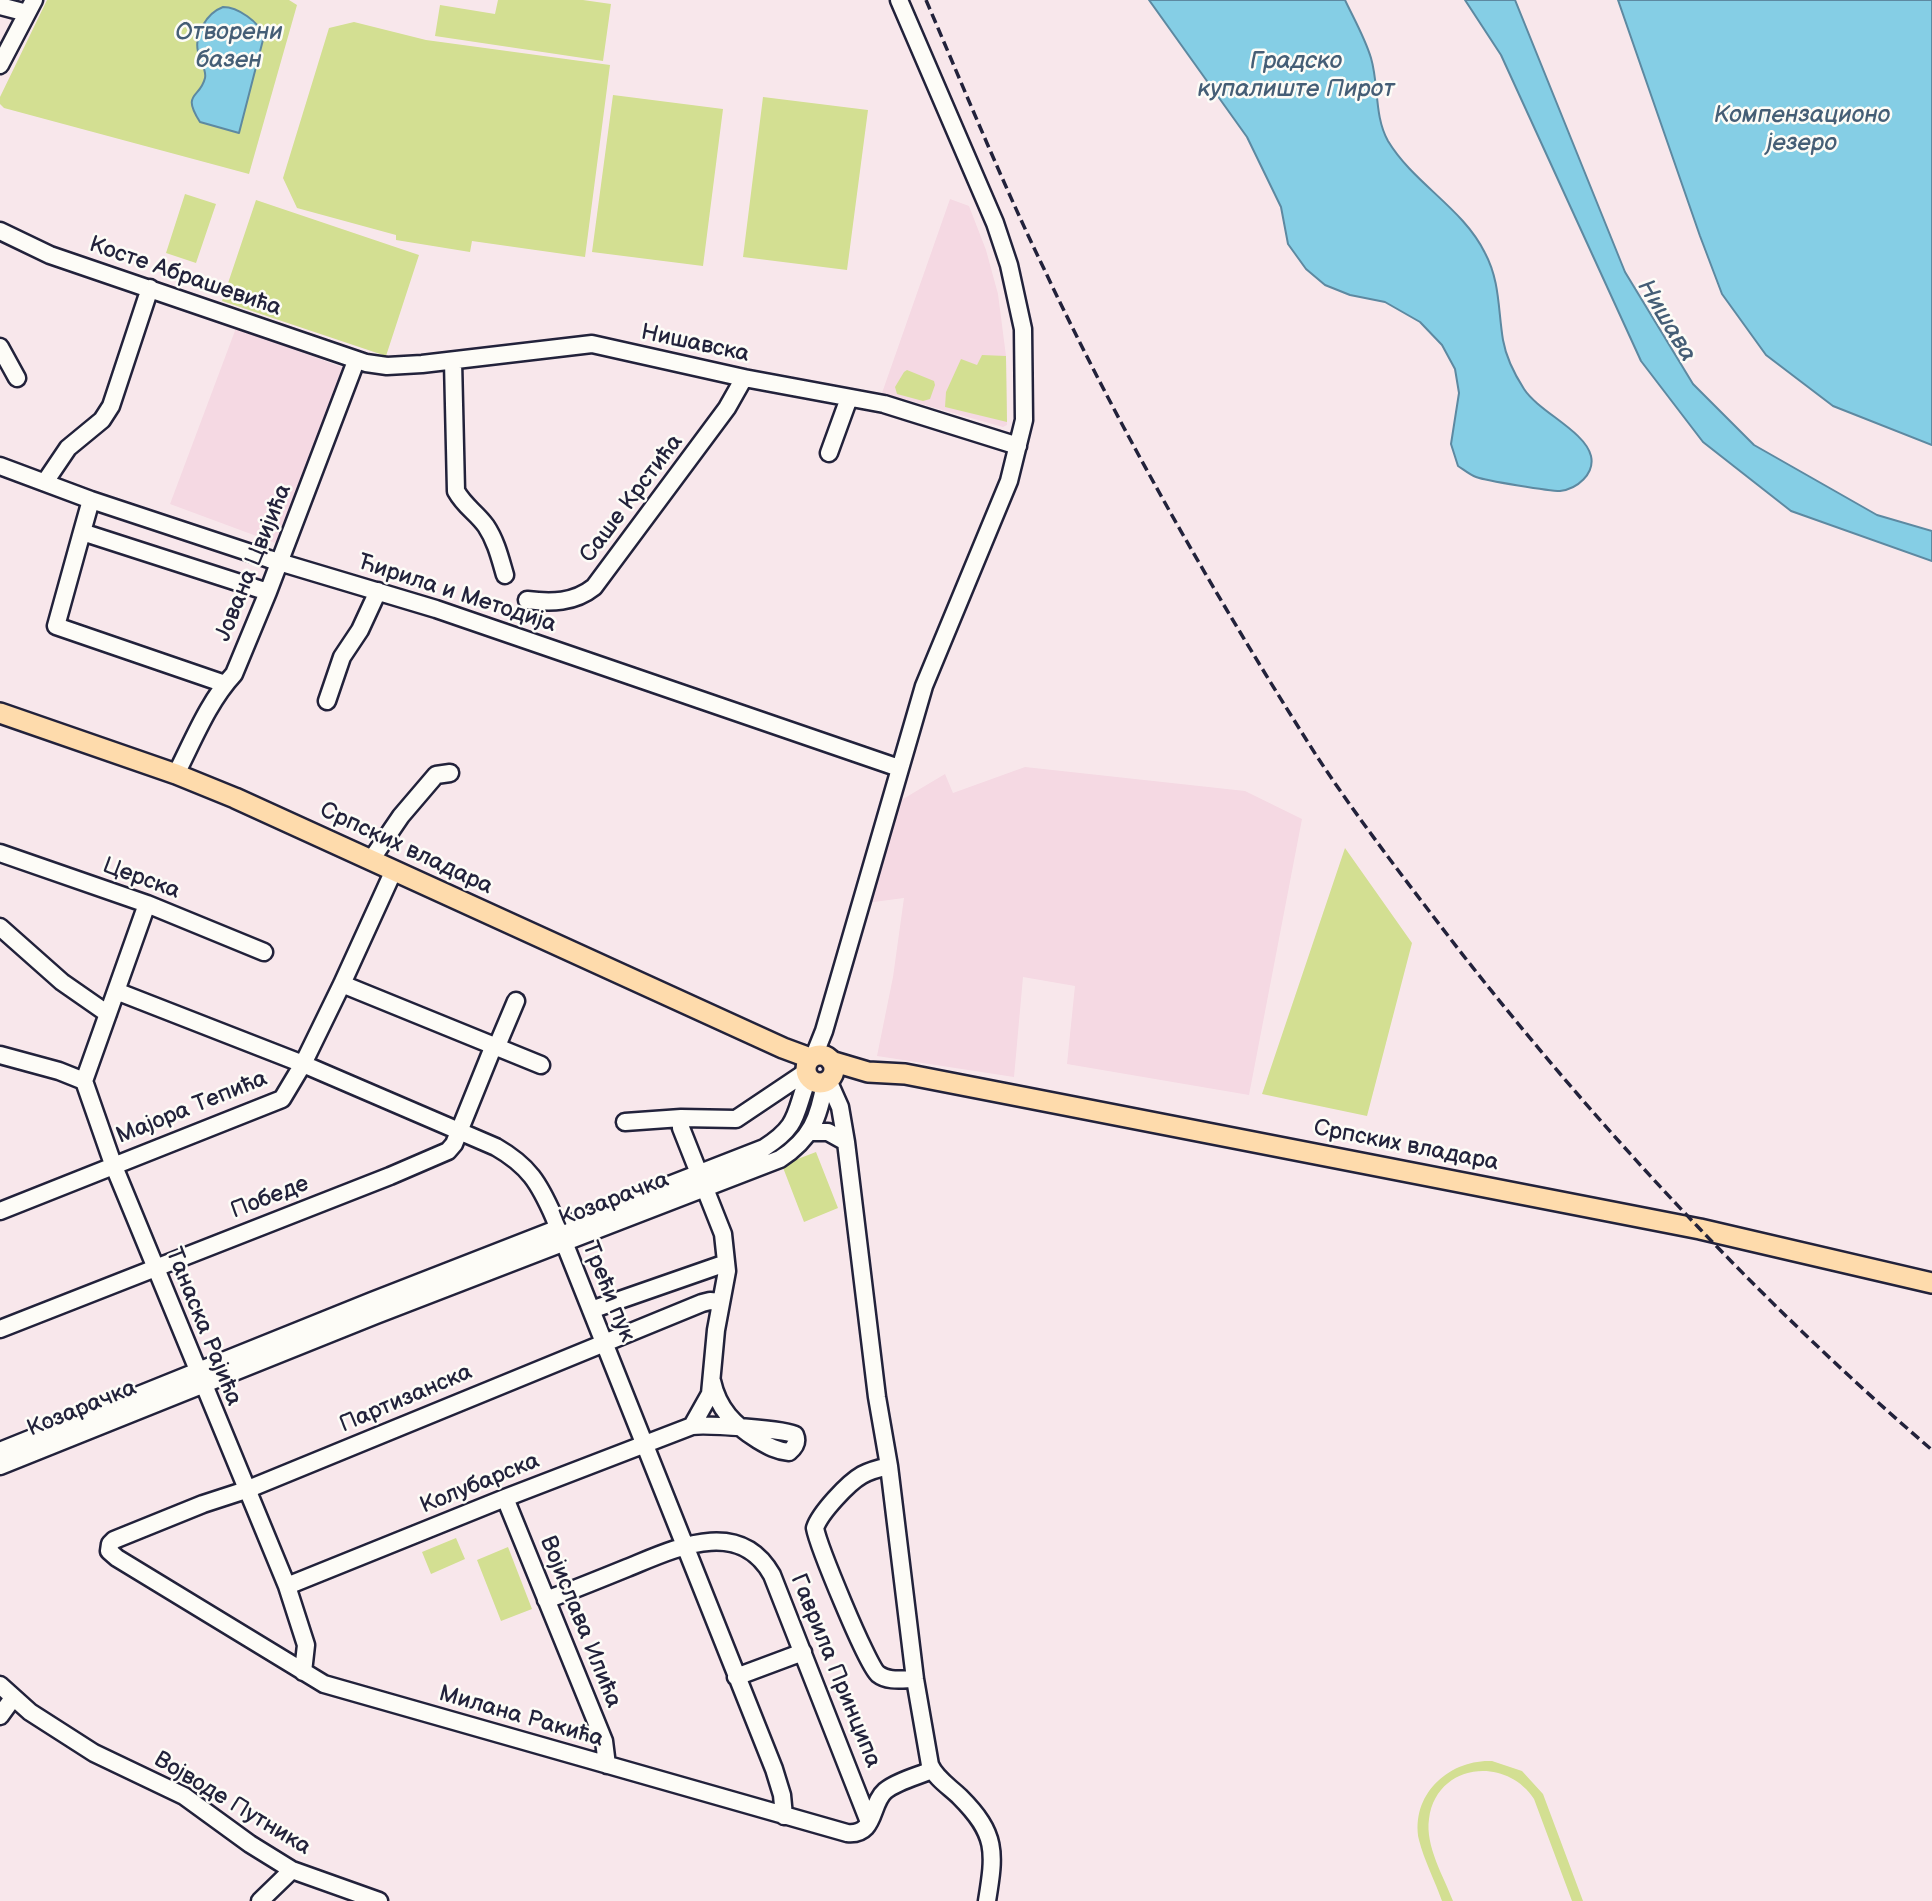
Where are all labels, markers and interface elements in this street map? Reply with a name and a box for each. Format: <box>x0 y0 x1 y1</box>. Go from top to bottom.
water label: Отворени базен <box>175 19 283 75</box>
water label: Градско купалиште Пирот <box>1197 48 1395 104</box>
water label: Компензационо језеро <box>1714 102 1890 158</box>
street label: Косте Абрашевића <box>85 231 285 323</box>
water label: Нишава <box>1630 275 1702 367</box>
street label: Нишавска <box>638 319 752 369</box>
street label: Саше Крстића <box>575 429 689 569</box>
street label: Јована Цвијића <box>210 480 298 646</box>
street label: Ћирила и Методија <box>355 549 559 639</box>
street label: Српских владара <box>315 797 497 901</box>
street label: Церска <box>99 852 183 906</box>
street label: Мајора Тепића <box>113 1065 271 1151</box>
street label: Српских владара <box>1311 1115 1501 1177</box>
street label: Козарачка <box>555 1166 673 1234</box>
street label: Победе <box>227 1171 313 1225</box>
street label: Трећи пук <box>575 1238 641 1346</box>
street label: Танаска Рајића <box>159 1244 247 1410</box>
street label: Партизанска <box>336 1359 476 1439</box>
street label: Козарачка <box>23 1375 141 1443</box>
street label: Колубарска <box>416 1448 544 1520</box>
street label: Војислава Илића <box>533 1532 627 1712</box>
street label: Гаврила Принципа <box>784 1570 886 1772</box>
street label: Милана Ракића <box>436 1680 606 1754</box>
street label: Војводе Путника <box>149 1746 315 1862</box>

